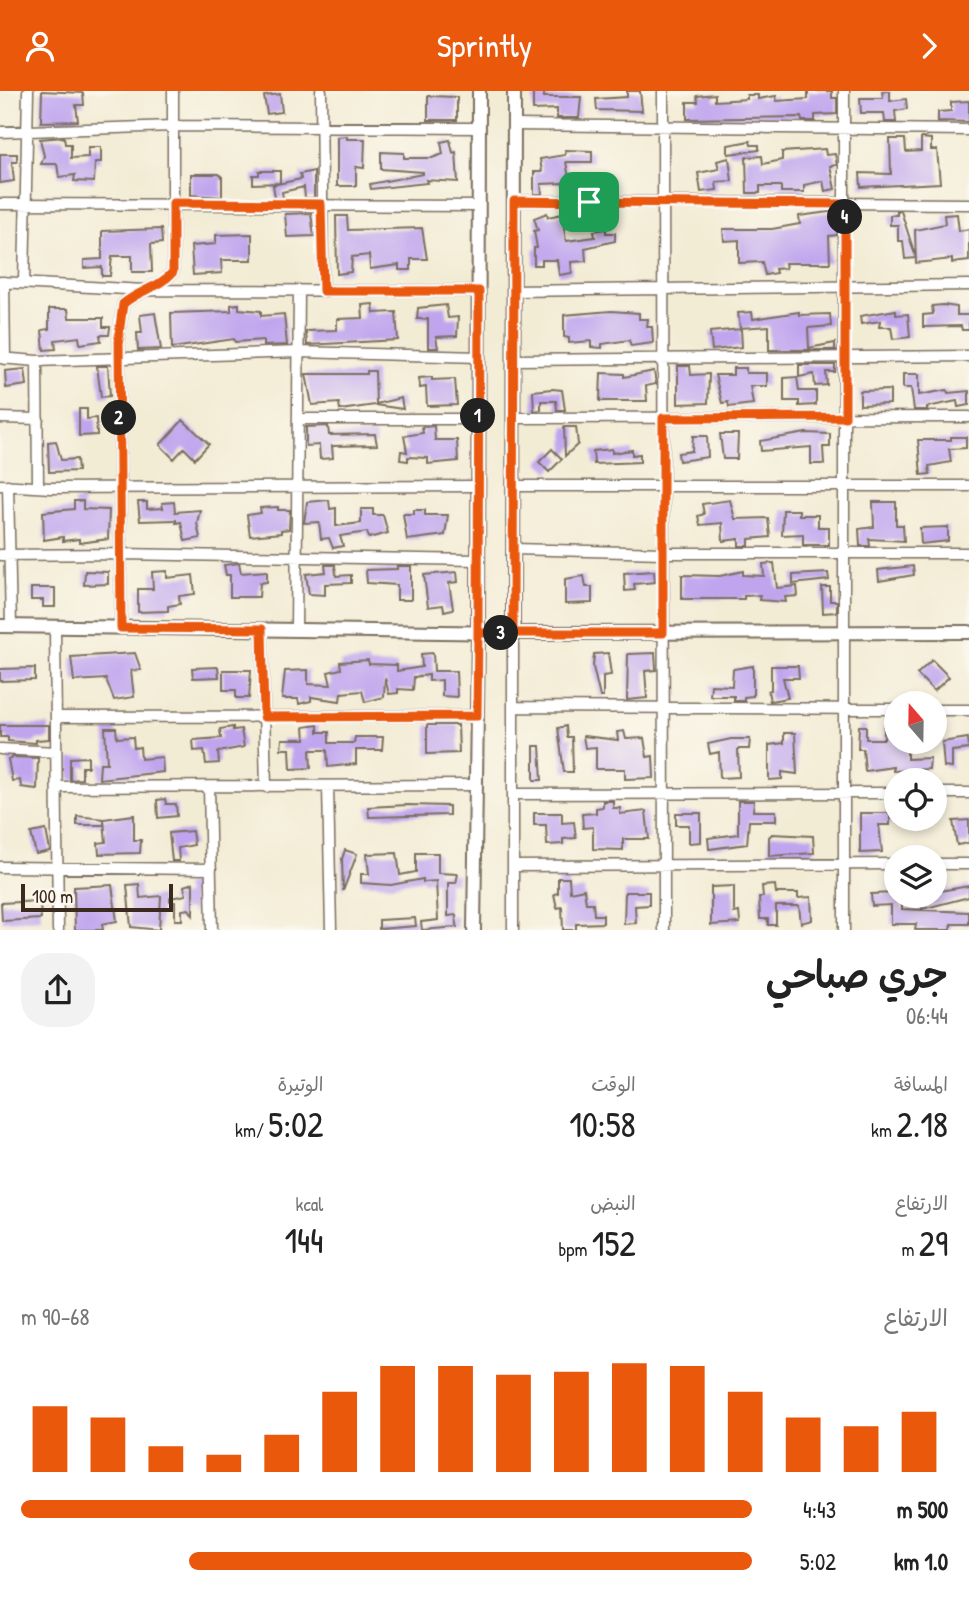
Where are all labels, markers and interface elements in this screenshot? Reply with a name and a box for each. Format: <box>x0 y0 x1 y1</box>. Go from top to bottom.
text: Sprintly <box>437 24 532 67</box>
icon: person <box>21 27 59 65</box>
icon: forward <box>910 27 948 65</box>
pin <box>559 172 619 232</box>
icon: arrive <box>570 183 608 221</box>
pin: 4 <box>828 199 862 235</box>
text: 4 <box>841 203 848 229</box>
pin: 1 <box>461 399 496 433</box>
pin: 2 <box>102 401 136 435</box>
text: 1 <box>474 402 481 428</box>
text: 2 <box>114 404 123 430</box>
pin: 3 <box>484 615 518 651</box>
text: 3 <box>496 619 505 645</box>
north arrow <box>884 691 947 754</box>
map controls <box>884 691 947 908</box>
button: locate <box>884 768 947 831</box>
button: layers <box>884 845 947 908</box>
scale bar <box>21 881 173 913</box>
text: 100 m <box>32 883 73 909</box>
text: جري صباحي <box>766 948 948 1000</box>
button: share <box>21 953 95 1027</box>
text: 06:44 <box>906 1000 948 1031</box>
text: الوتيرة <box>277 1071 323 1097</box>
text: الوقت <box>591 1071 636 1097</box>
text: المسافة <box>894 1071 948 1097</box>
text: 5:02 <box>268 1101 323 1148</box>
text: 10:58 <box>569 1101 636 1148</box>
text: 2.18 <box>896 1101 948 1148</box>
text: /km <box>235 1117 268 1143</box>
text: km <box>871 1117 896 1143</box>
text: النبض <box>590 1190 636 1216</box>
text: الارتفاع <box>895 1190 948 1216</box>
text: kcal <box>296 1191 323 1217</box>
text: 144 <box>284 1217 323 1264</box>
text: 152 <box>592 1220 636 1267</box>
text: 29 <box>919 1220 948 1267</box>
text: bpm <box>559 1236 592 1262</box>
text: m <box>901 1236 919 1262</box>
text: 68–90 m <box>21 1301 90 1332</box>
text: الارتفاع <box>884 1302 948 1333</box>
text: 4:43 <box>803 1494 836 1525</box>
text: 500 m <box>897 1494 948 1525</box>
text: 5:02 <box>800 1546 836 1577</box>
text: 1.0 km <box>894 1546 948 1577</box>

